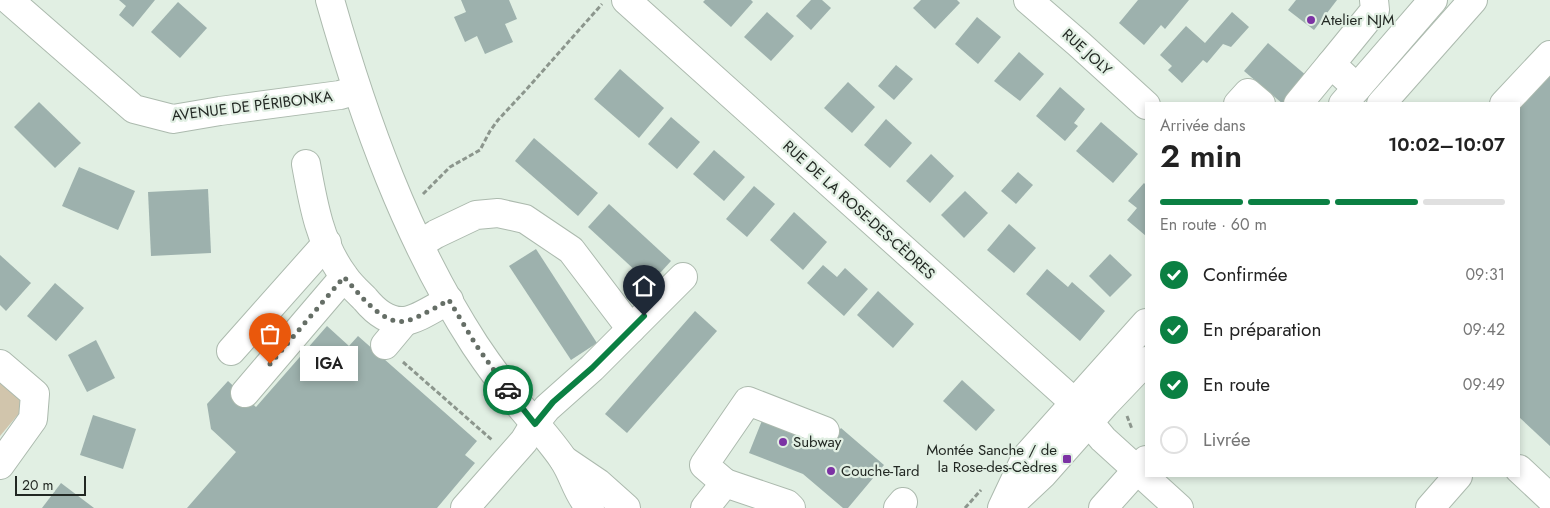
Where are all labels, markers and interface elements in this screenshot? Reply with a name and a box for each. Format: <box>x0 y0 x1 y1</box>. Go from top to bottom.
place label: Atelier NJM <box>1321 9 1394 31</box>
marker: Atelier NJM <box>1305 14 1317 26</box>
street label: RUE JOLY <box>1057 24 1117 81</box>
street label: AVENUE DE PÉRIBONKA <box>170 85 334 127</box>
text: Arrivée dans <box>1160 114 1245 137</box>
text: 10:02–10:07 <box>1388 131 1505 158</box>
text: 2 min <box>1160 133 1242 179</box>
street label: RUE DE LA ROSE-DES-CÈDRES <box>778 135 940 285</box>
text: En route · 60 m <box>1160 213 1267 236</box>
icon: check <box>1160 261 1188 289</box>
text: Confirmée <box>1203 261 1288 288</box>
text: 09:31 <box>1465 263 1505 286</box>
pin <box>623 265 665 316</box>
icon: home <box>630 272 658 300</box>
pin <box>249 313 291 364</box>
icon: check <box>1160 316 1188 344</box>
text: En préparation <box>1203 316 1321 343</box>
text: 09:42 <box>1463 318 1505 341</box>
icon: bag <box>256 320 284 348</box>
callout: IGA <box>300 346 358 382</box>
text: IGA <box>315 352 343 375</box>
courier <box>483 365 533 415</box>
icon: check <box>1160 371 1188 399</box>
text: En route <box>1203 371 1270 398</box>
text: 09:49 <box>1463 373 1505 396</box>
icon: car <box>494 376 522 404</box>
text: Livrée <box>1203 426 1251 453</box>
place label: Subway <box>793 431 842 453</box>
marker: Subway <box>777 436 789 448</box>
place label: Montée Sanche / de la Rose-des-Cèdres <box>926 439 1057 478</box>
marker: Montée Sanche / de la Rose-des-Cèdres <box>1061 453 1073 465</box>
place label: Couche-Tard <box>841 460 920 482</box>
marker: Couche-Tard <box>825 465 837 477</box>
scale bar <box>15 473 86 496</box>
text: 20 m <box>22 475 54 495</box>

